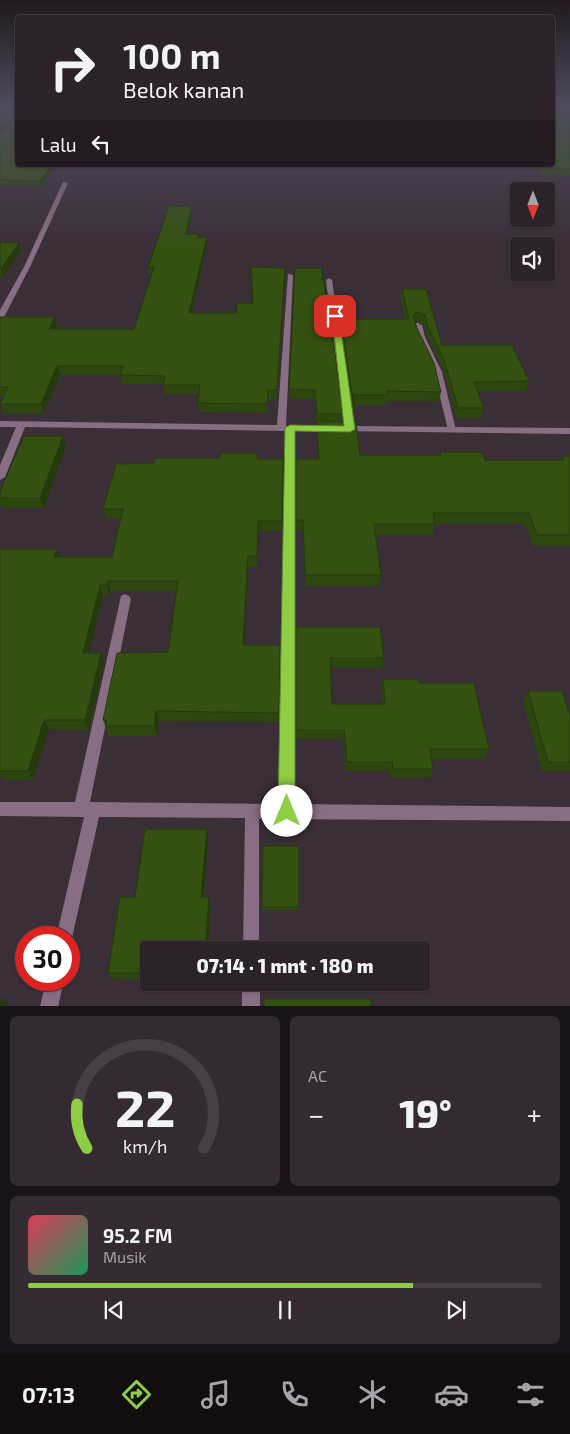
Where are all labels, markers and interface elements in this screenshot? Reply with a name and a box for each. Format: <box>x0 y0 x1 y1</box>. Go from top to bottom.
text: 100 m <box>123 34 221 76</box>
icon: right <box>40 35 105 100</box>
text: Belok kanan <box>123 76 244 102</box>
icon: left <box>87 130 115 158</box>
text: Lalu <box>40 133 77 156</box>
north arrow <box>510 182 555 228</box>
map controls <box>510 182 555 282</box>
button: sound <box>510 237 555 282</box>
pin <box>314 295 356 337</box>
icon: arrive <box>321 302 349 330</box>
position arrow <box>260 784 312 836</box>
speed limit sign: 30 <box>15 926 80 991</box>
text: 07:14 · 1 mnt · 180 m <box>196 954 374 977</box>
text: AC <box>308 1066 327 1085</box>
text: 22 <box>115 1075 175 1137</box>
text: 19° <box>399 1090 452 1136</box>
text: − <box>308 1097 324 1131</box>
text: + <box>527 1097 542 1131</box>
text: km/h <box>123 1135 167 1157</box>
text: 95.2 FM <box>103 1224 172 1247</box>
text: Musik <box>103 1247 146 1266</box>
icon: previous <box>100 1296 128 1324</box>
icon: pause <box>271 1296 299 1324</box>
icon: next <box>442 1296 470 1324</box>
icon: directions <box>119 1377 154 1412</box>
icon: music <box>198 1377 233 1412</box>
icon: phone <box>277 1377 312 1412</box>
icon: climate <box>355 1377 390 1412</box>
icon: car <box>434 1377 469 1412</box>
icon: filters <box>513 1377 548 1412</box>
text: 07:13 <box>22 1381 75 1407</box>

